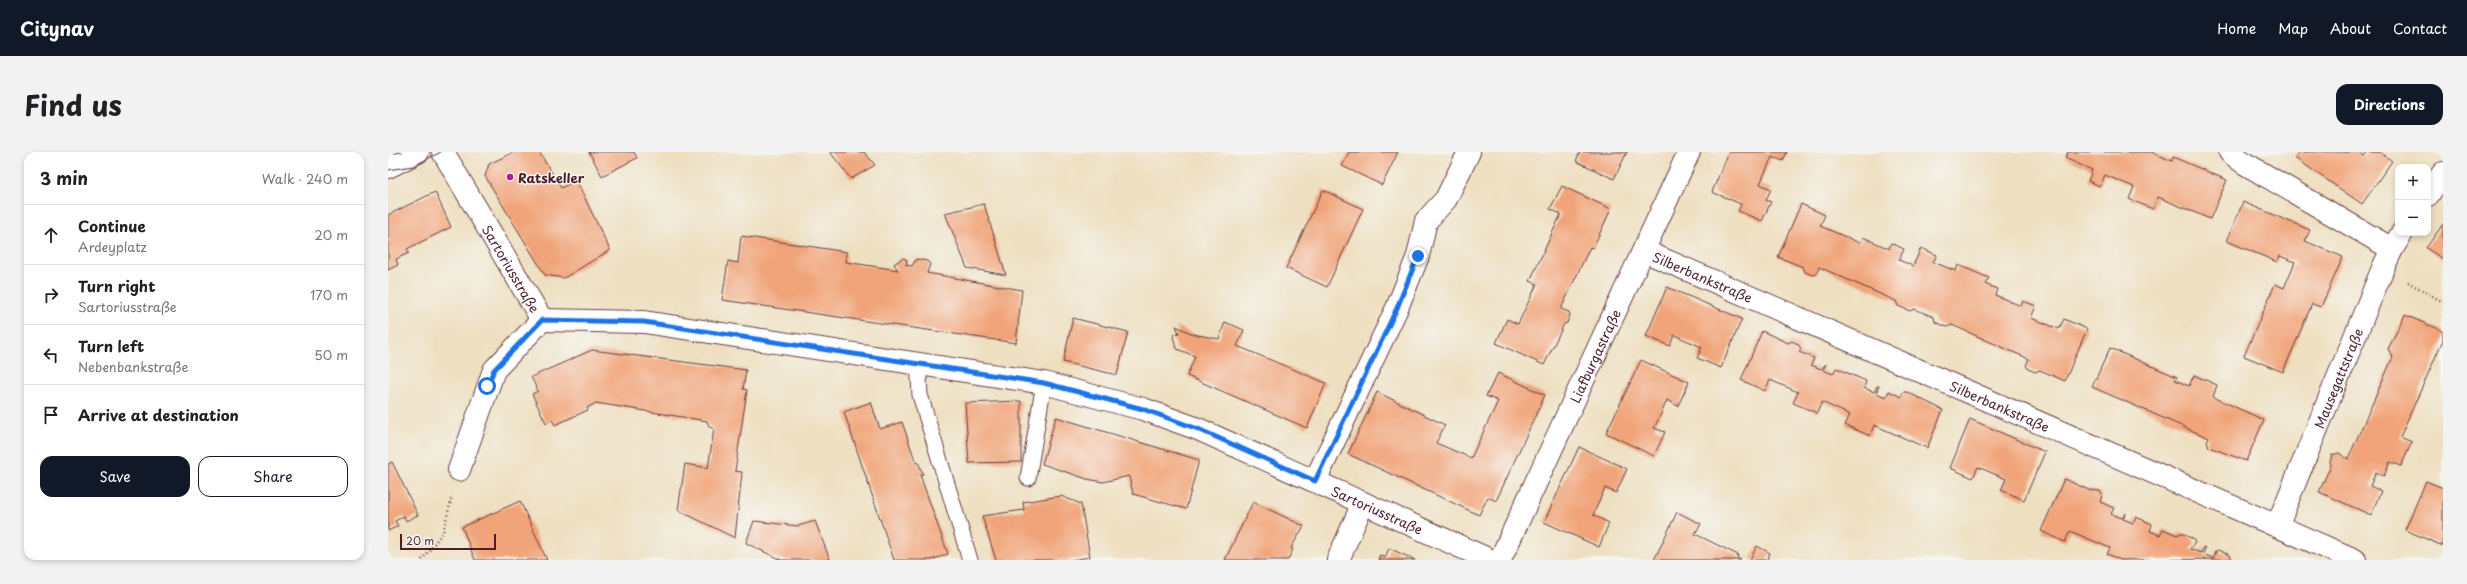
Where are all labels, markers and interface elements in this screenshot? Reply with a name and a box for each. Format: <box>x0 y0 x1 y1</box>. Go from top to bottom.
text: Citynav <box>20 14 94 42</box>
text: Home <box>2217 18 2256 39</box>
text: Map <box>2278 18 2308 39</box>
text: About <box>2330 18 2371 39</box>
text: Contact <box>2393 18 2447 39</box>
text: Find us <box>24 83 122 126</box>
button: Directions <box>2336 84 2443 125</box>
map controls <box>2395 164 2431 236</box>
button: + <box>2395 164 2431 200</box>
text: 3 min <box>40 165 88 191</box>
place label: Ratskeller <box>518 168 585 187</box>
text: Walk · 240 m <box>262 169 348 188</box>
marker: Ratskeller <box>505 172 515 182</box>
button: − <box>2395 200 2431 236</box>
text: Continue <box>78 214 146 237</box>
street label: Sartoriusstraße <box>478 221 545 316</box>
icon: ahead <box>40 224 62 246</box>
text: 20 m <box>314 225 348 244</box>
text: Ardeyplatz <box>78 237 147 256</box>
street label: Silberbankstraße <box>1650 246 1756 307</box>
route end <box>1409 247 1427 265</box>
text: Turn right <box>78 274 155 297</box>
icon: right <box>40 284 62 306</box>
text: 170 m <box>310 285 348 304</box>
text: Sartoriusstraße <box>78 297 177 316</box>
street label: Liafburgastraße <box>1565 306 1625 406</box>
street label: Mausegattstraße <box>2309 325 2367 431</box>
text: Turn left <box>78 334 144 357</box>
icon: left <box>40 344 62 366</box>
text: 50 m <box>314 345 348 364</box>
text: Nebenbankstraße <box>78 357 188 376</box>
street label: Silberbankstraße <box>1947 376 2053 436</box>
route start <box>478 377 496 395</box>
text: Arrive at destination <box>78 403 239 426</box>
icon: arrive <box>40 404 62 426</box>
button: Save <box>40 456 190 497</box>
button: Share <box>198 456 348 497</box>
street label: Sartoriusstraße <box>1328 481 1426 538</box>
scale bar <box>400 532 496 551</box>
text: 20 m <box>406 532 434 549</box>

